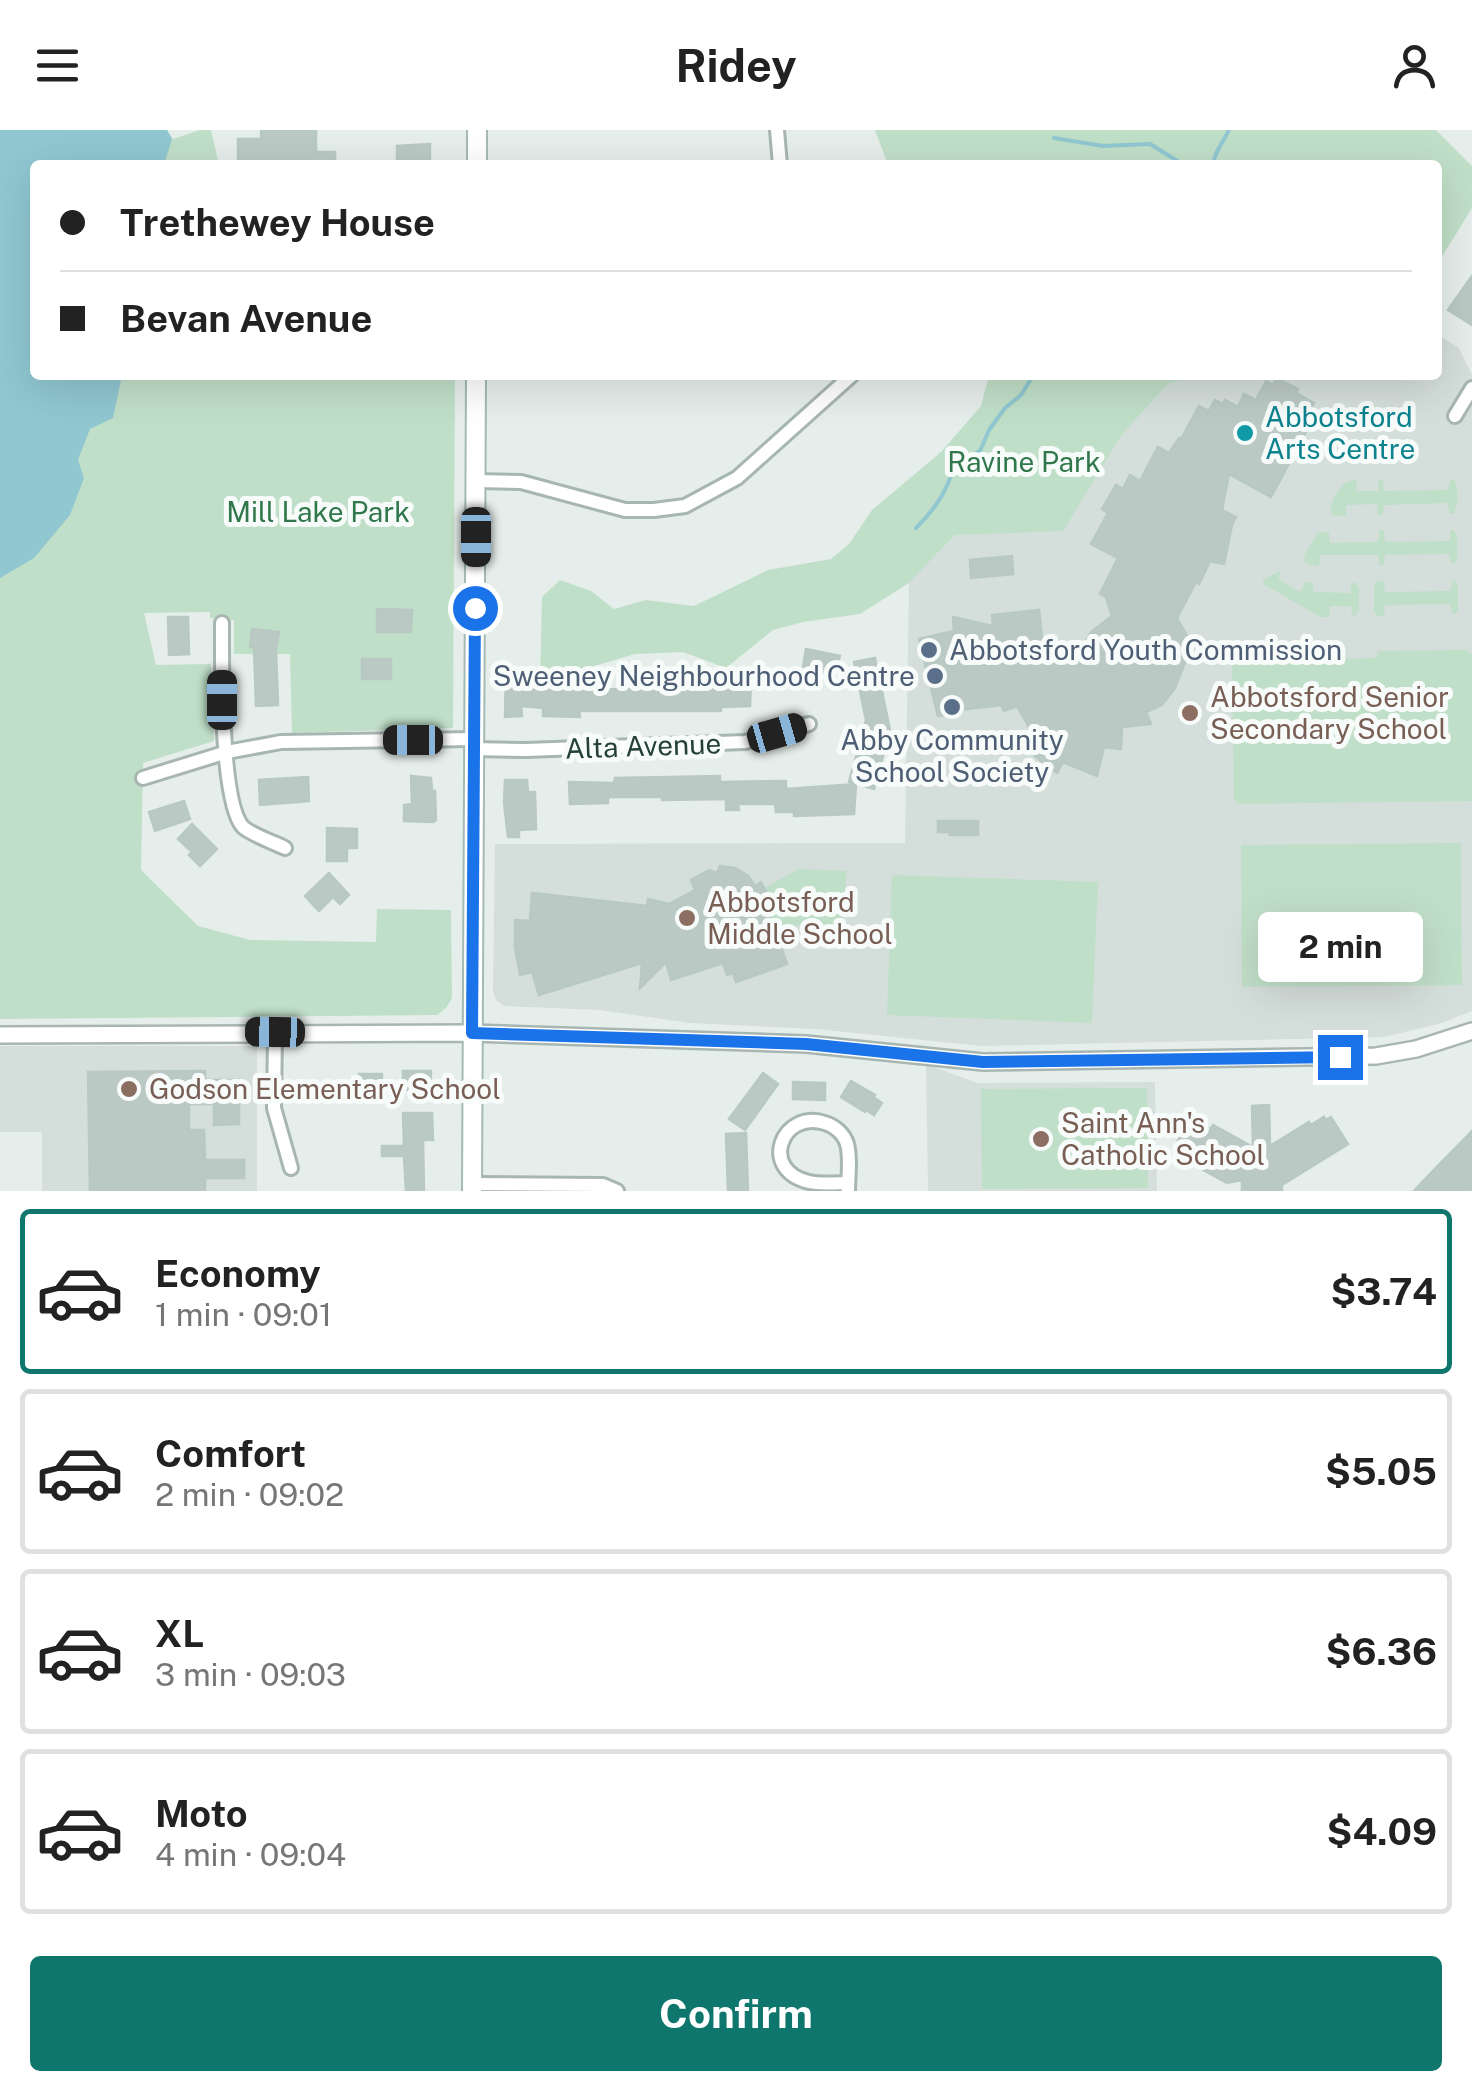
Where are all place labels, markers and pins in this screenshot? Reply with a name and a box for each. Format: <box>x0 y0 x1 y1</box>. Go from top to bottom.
place label: Abbotsford Arts Centre <box>1265 400 1415 465</box>
marker: Abbotsford Arts Centre <box>1234 422 1256 444</box>
place label: Abbotsford Youth Commission <box>949 633 1342 666</box>
marker: Abbotsford Youth Commission <box>918 639 940 661</box>
place label: Sweeney Neighbourhood Centre <box>493 659 915 692</box>
marker: Sweeney Neighbourhood Centre <box>924 665 946 687</box>
place label: Abbotsford Senior Secondary School <box>1210 680 1449 745</box>
marker: Abby Community School Society <box>941 696 963 718</box>
marker: Abbotsford Senior Secondary School <box>1179 702 1201 724</box>
place label: Abby Community School Society <box>840 723 1064 788</box>
place label: Abbotsford Middle School <box>707 885 893 950</box>
marker: Abbotsford Middle School <box>676 907 698 929</box>
place label: Godson Elementary School <box>149 1072 501 1105</box>
marker: Godson Elementary School <box>118 1078 140 1100</box>
place label: Saint Ann's Catholic School <box>1061 1106 1265 1171</box>
marker: Saint Ann's Catholic School <box>1030 1128 1052 1150</box>

